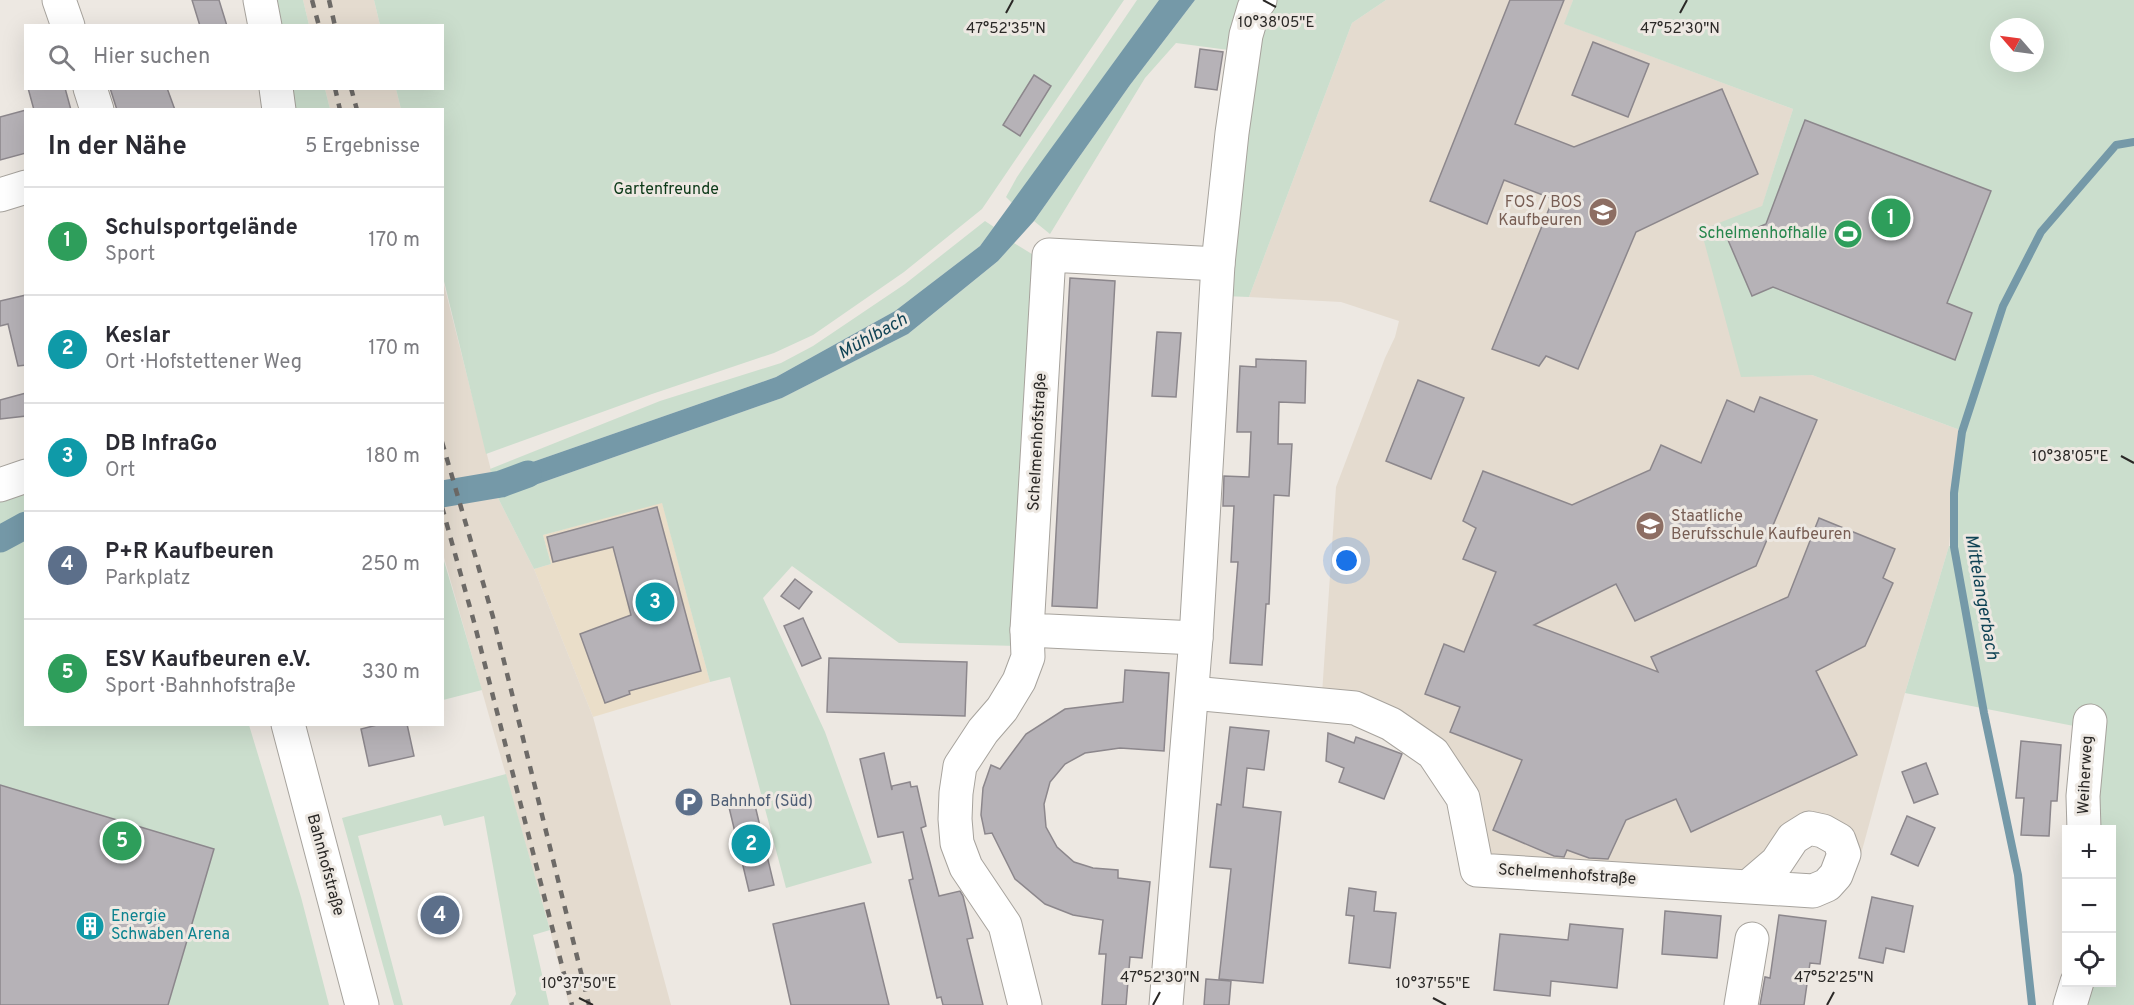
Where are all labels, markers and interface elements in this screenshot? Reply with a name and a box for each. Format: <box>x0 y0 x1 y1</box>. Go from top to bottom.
text: 10°38'05"E <box>1238 14 1314 33</box>
north arrow <box>1990 18 2044 72</box>
text: 47°52'35"N <box>966 20 1046 39</box>
text: 47°52'30"N <box>1640 20 1720 39</box>
search box <box>24 24 444 90</box>
icon: search <box>45 41 78 74</box>
text: Hier suchen <box>93 44 210 71</box>
text: In der Nähe <box>48 131 187 164</box>
text: 5 Ergebnisse <box>305 134 420 160</box>
park label: Gartenfreunde <box>613 180 719 200</box>
place label: FOS / BOS Kaufbeuren <box>1498 193 1582 231</box>
school or university icon: FOS / BOS Kaufbeuren <box>1587 196 1619 228</box>
pin: 1 <box>1872 196 1910 240</box>
text: Schulsportgelände <box>105 215 298 242</box>
sports icon: Schelmenhofhalle <box>1832 218 1864 250</box>
place label: Schelmenhofhalle <box>1698 224 1827 244</box>
text: 1 <box>64 228 72 254</box>
text: 170 m <box>368 228 420 254</box>
text: Sport <box>105 242 155 268</box>
water label: Mühlbach <box>834 308 912 365</box>
text: Keslar <box>105 323 171 350</box>
text: 2 <box>61 336 74 362</box>
text: 170 m <box>368 336 420 362</box>
text: Ort · Hofstettener Weg <box>105 350 302 376</box>
street label: Schelmenhofstraße <box>1024 372 1052 512</box>
text: DB InfraGo <box>105 431 217 458</box>
text: 3 <box>62 444 74 470</box>
text: 180 m <box>366 444 420 470</box>
text: 10°38'05"E <box>2032 448 2108 467</box>
text: Ort <box>105 458 135 484</box>
place label: Staatliche Berufsschule Kaufbeuren <box>1671 507 1851 545</box>
school or university icon: Staatliche Berufsschule Kaufbeuren <box>1634 510 1666 542</box>
water label: Mittelangerbach <box>1959 532 2003 662</box>
text: P+R Kaufbeuren <box>105 539 274 566</box>
your location <box>1332 546 1361 575</box>
text: 4 <box>61 552 74 578</box>
text: 250 m <box>361 552 420 578</box>
text: Parkplatz <box>105 566 191 592</box>
pin: 3 <box>636 580 674 624</box>
text: ESV Kaufbeuren e.V. <box>105 647 310 674</box>
text: 5 <box>61 660 74 686</box>
text: 330 m <box>362 660 420 686</box>
text: Sport · Bahnhofstraße <box>105 674 296 700</box>
street label: Weiherweg <box>2074 735 2098 815</box>
parking icon: Bahnhof (Süd) <box>673 786 705 818</box>
place label: Bahnhof (Süd) <box>710 792 813 812</box>
street label: Bahnhofstraße <box>302 812 348 918</box>
pin: 5 <box>102 818 142 864</box>
pin: 2 <box>732 822 771 866</box>
map controls <box>2062 825 2116 987</box>
button: + <box>2062 825 2116 879</box>
street label: Schelmenhofstraße <box>1497 860 1637 890</box>
button: − <box>2062 879 2116 933</box>
pin: 4 <box>420 892 460 938</box>
place label: Energie Schwaben Arena <box>111 907 230 945</box>
building icon: Energie Schwaben Arena <box>74 910 106 942</box>
button: locate <box>2062 933 2116 987</box>
text: 47°52'30"N <box>1120 969 1200 988</box>
text: 47°52'25"N <box>1794 969 1874 988</box>
text: 10°37'50"E <box>541 975 617 994</box>
text: 10°37'55"E <box>1396 975 1470 994</box>

